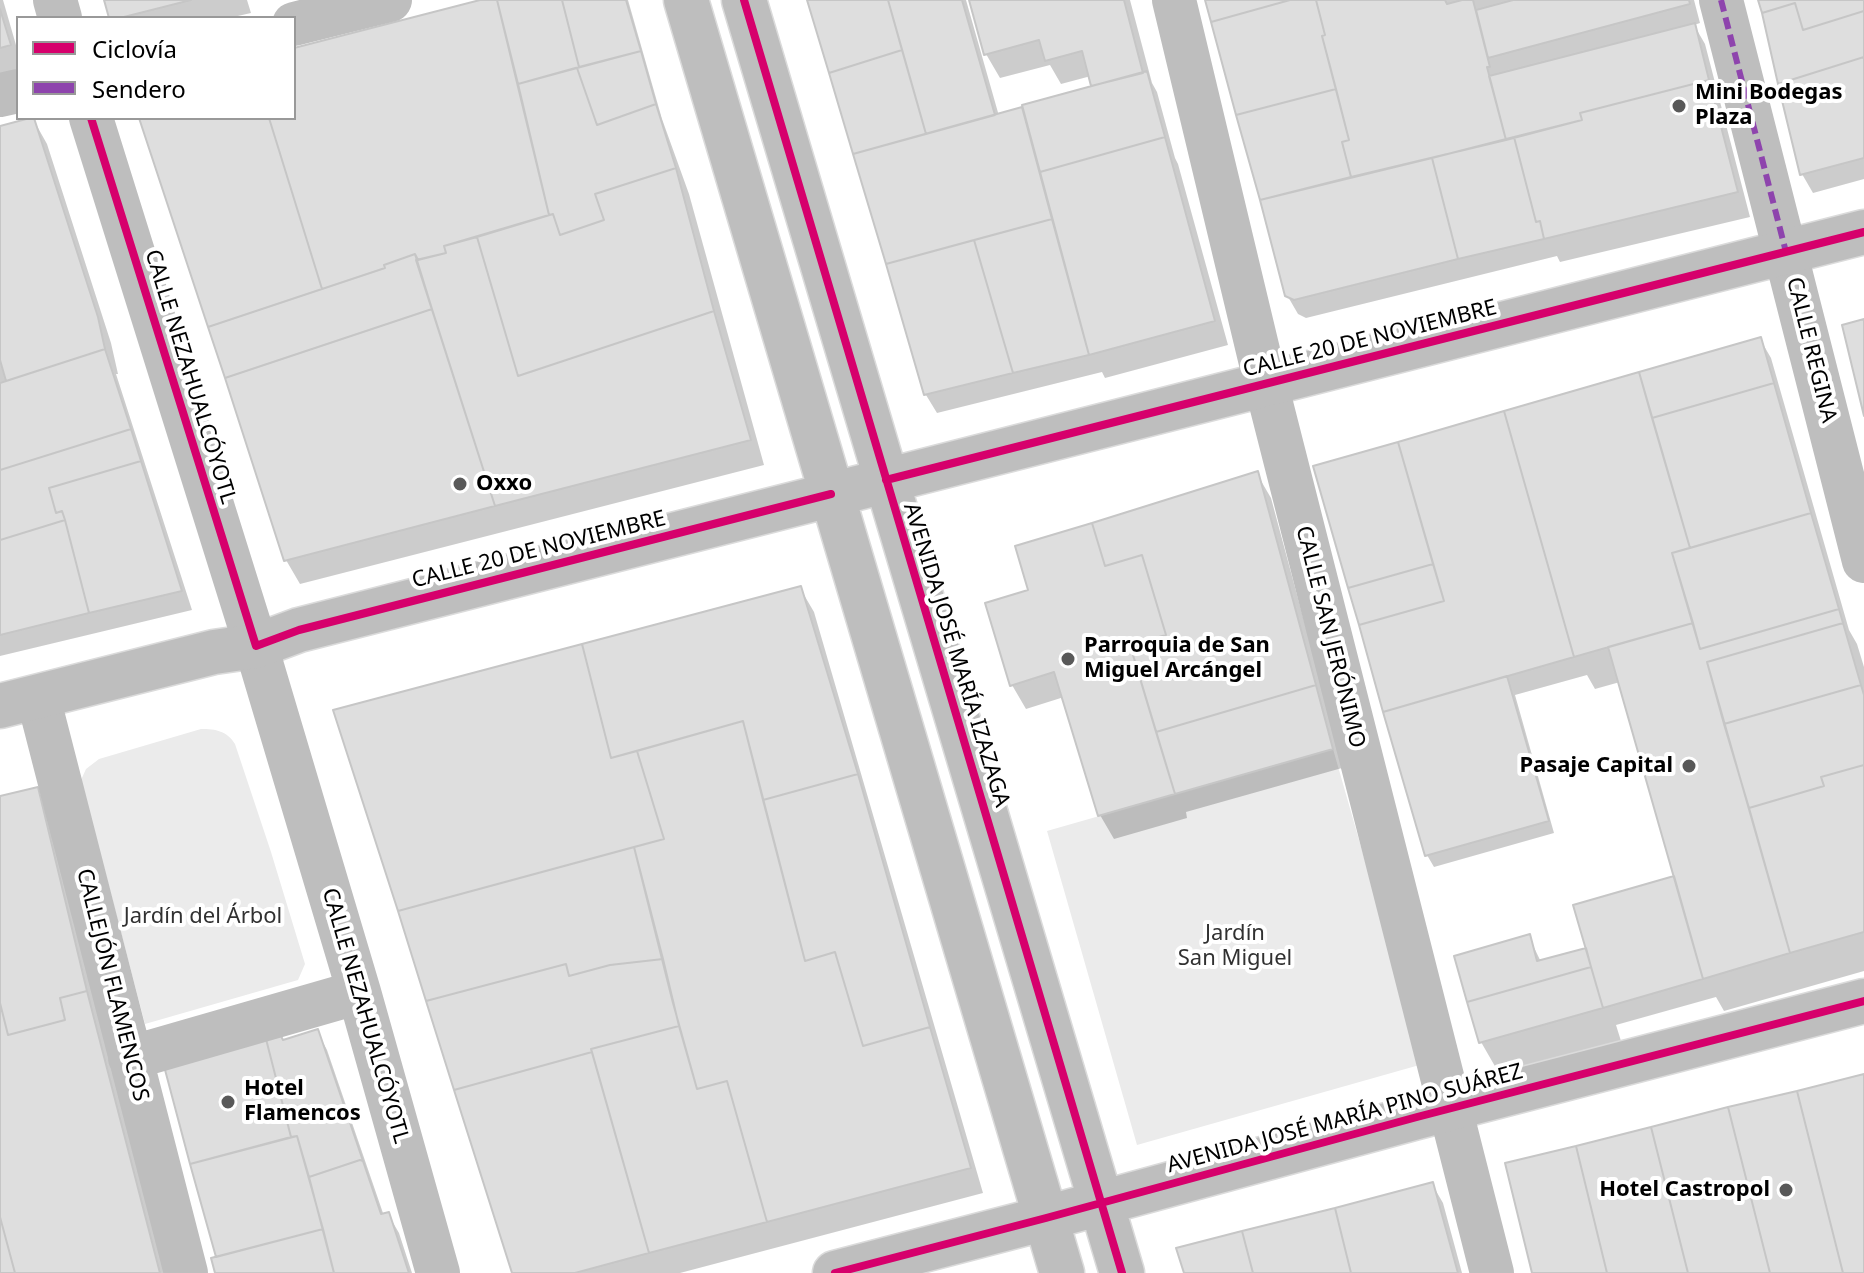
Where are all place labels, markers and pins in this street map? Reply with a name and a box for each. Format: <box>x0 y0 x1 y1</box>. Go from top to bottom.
place label: Mini Bodegas Plaza <box>1695 80 1842 132</box>
marker: Mini Bodegas Plaza <box>1670 97 1688 115</box>
place label: Oxxo <box>476 471 532 497</box>
marker: Oxxo <box>451 475 469 493</box>
place label: Parroquia de San Miguel Arcángel <box>1084 633 1270 684</box>
marker: Parroquia de San Miguel Arcángel <box>1059 650 1077 668</box>
place label: Pasaje Capital <box>1519 753 1673 779</box>
marker: Pasaje Capital <box>1680 757 1698 775</box>
place label: Hotel Flamencos <box>244 1076 361 1128</box>
marker: Hotel Flamencos <box>219 1093 237 1111</box>
place label: Hotel Castropol <box>1599 1177 1770 1203</box>
marker: Hotel Castropol <box>1777 1181 1795 1199</box>

